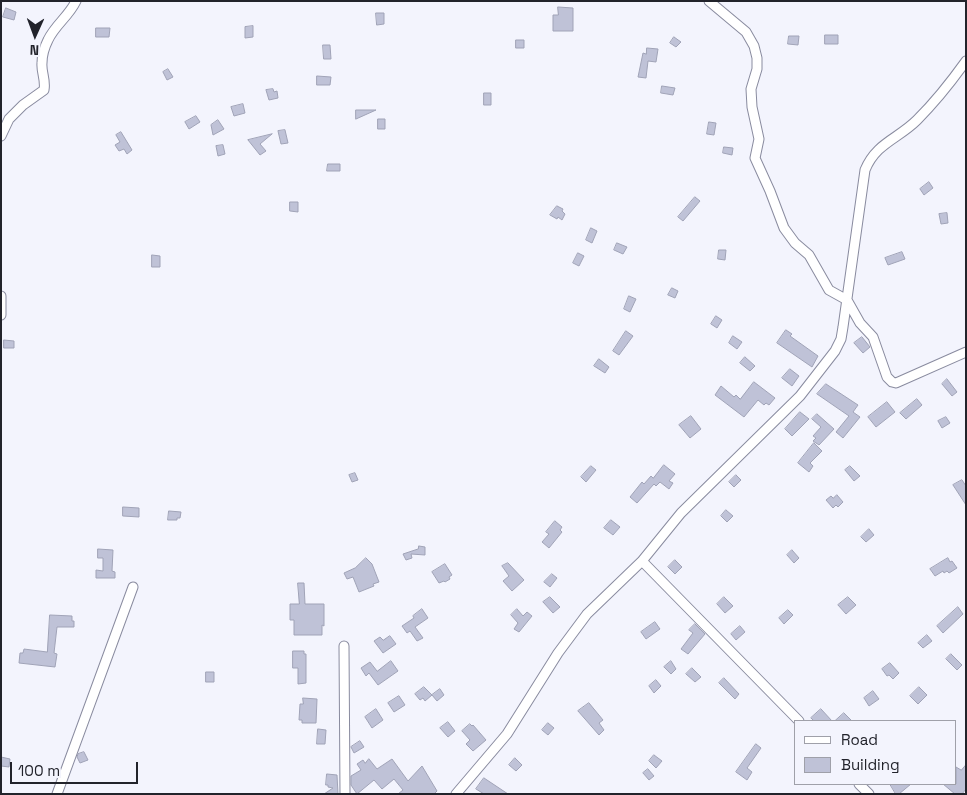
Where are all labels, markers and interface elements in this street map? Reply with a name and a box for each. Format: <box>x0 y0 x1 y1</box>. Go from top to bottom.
north arrow <box>10 10 60 60</box>
text: N <box>29 41 39 59</box>
legend <box>794 720 957 785</box>
text: Road <box>841 730 878 749</box>
scale bar <box>12 752 140 784</box>
text: Building <box>841 755 900 774</box>
text: 100 m <box>18 761 60 780</box>

